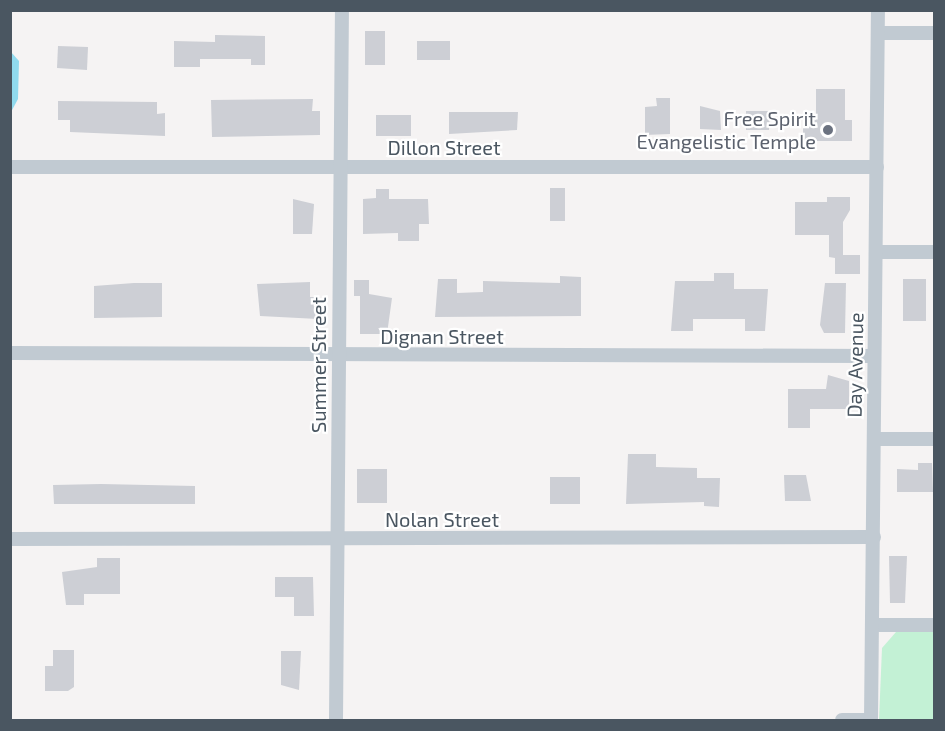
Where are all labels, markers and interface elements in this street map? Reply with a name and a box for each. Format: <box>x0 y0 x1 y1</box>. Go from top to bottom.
place label: Free Spirit Evangelistic Temple <box>636 106 816 153</box>
marker: Free Spirit Evangelistic Temple <box>821 123 835 137</box>
street label: Dillon Street <box>387 135 501 159</box>
street label: Summer Street <box>306 297 330 433</box>
street label: Day Avenue <box>842 312 868 418</box>
street label: Dignan Street <box>380 324 504 348</box>
street label: Nolan Street <box>385 507 499 531</box>

